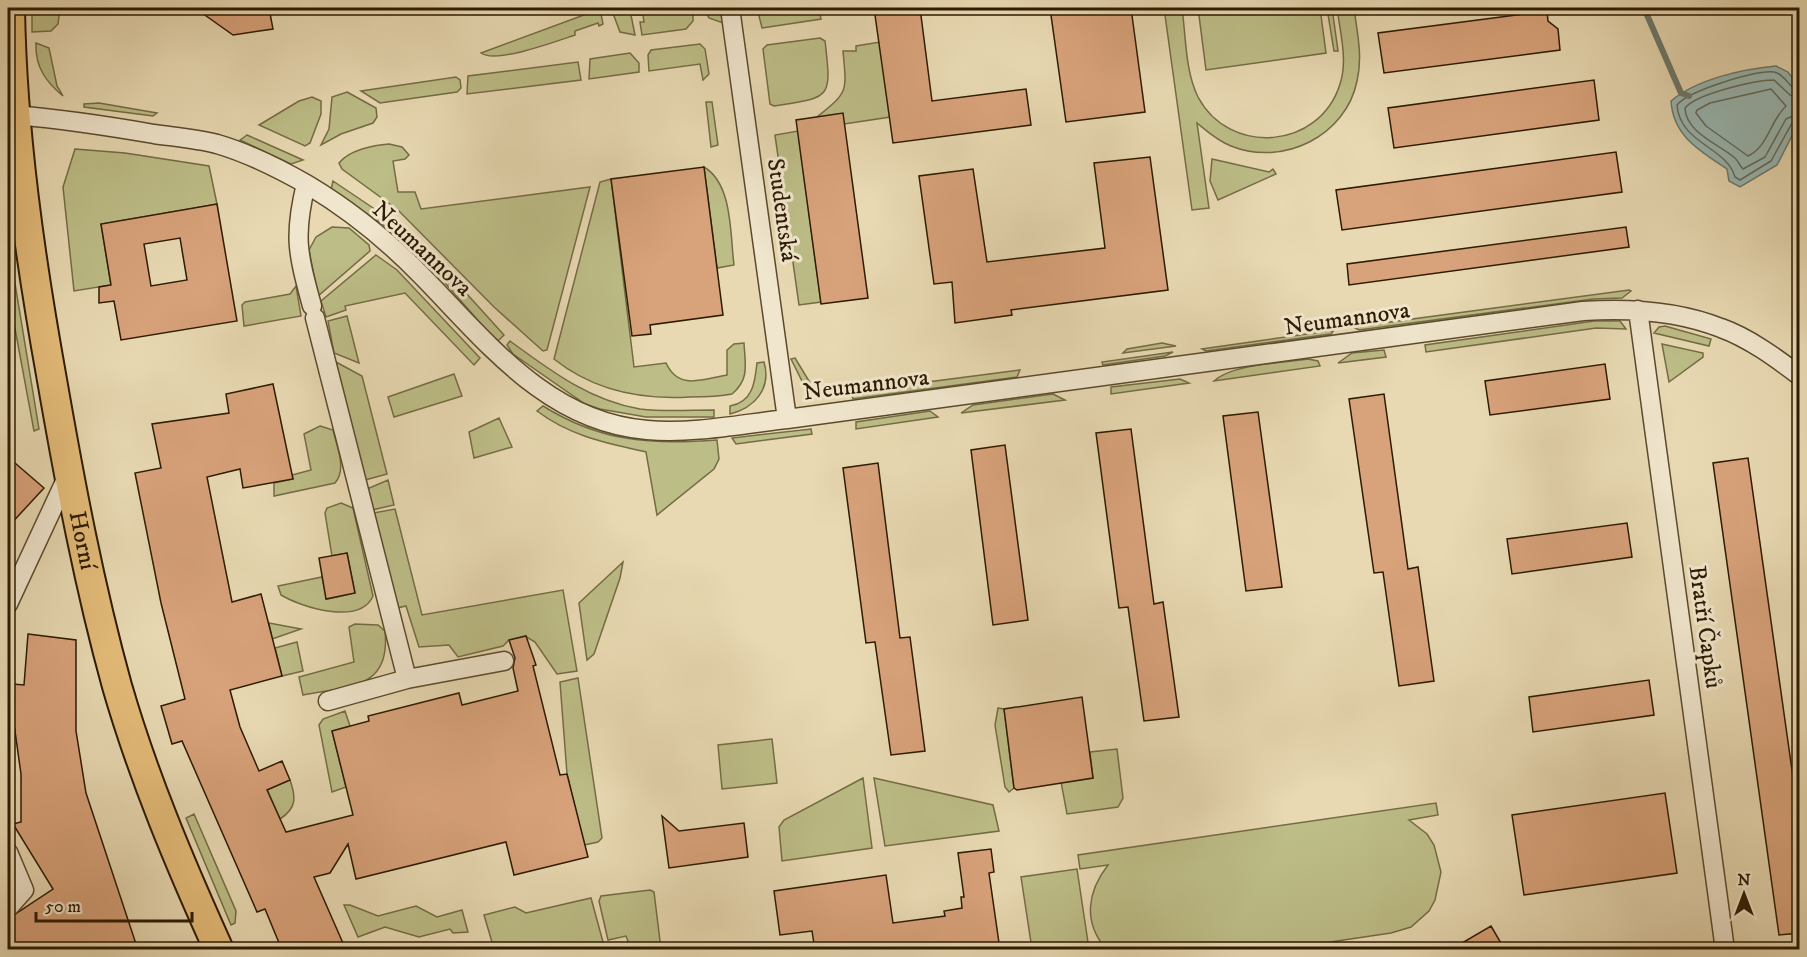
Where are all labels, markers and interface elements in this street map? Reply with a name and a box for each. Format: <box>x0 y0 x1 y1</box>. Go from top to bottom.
street label: Studentská <box>760 156 804 264</box>
street label: Neumannova <box>366 195 479 304</box>
street label: Neumannova <box>1282 295 1412 343</box>
street label: Neumannova <box>801 362 931 408</box>
street label: Horní <box>62 509 103 574</box>
street label: Bratří Čapků <box>1682 564 1729 690</box>
north arrow <box>1714 864 1774 924</box>
text: N <box>1737 870 1751 890</box>
scale bar <box>36 885 192 923</box>
text: 50 m <box>45 896 81 918</box>

